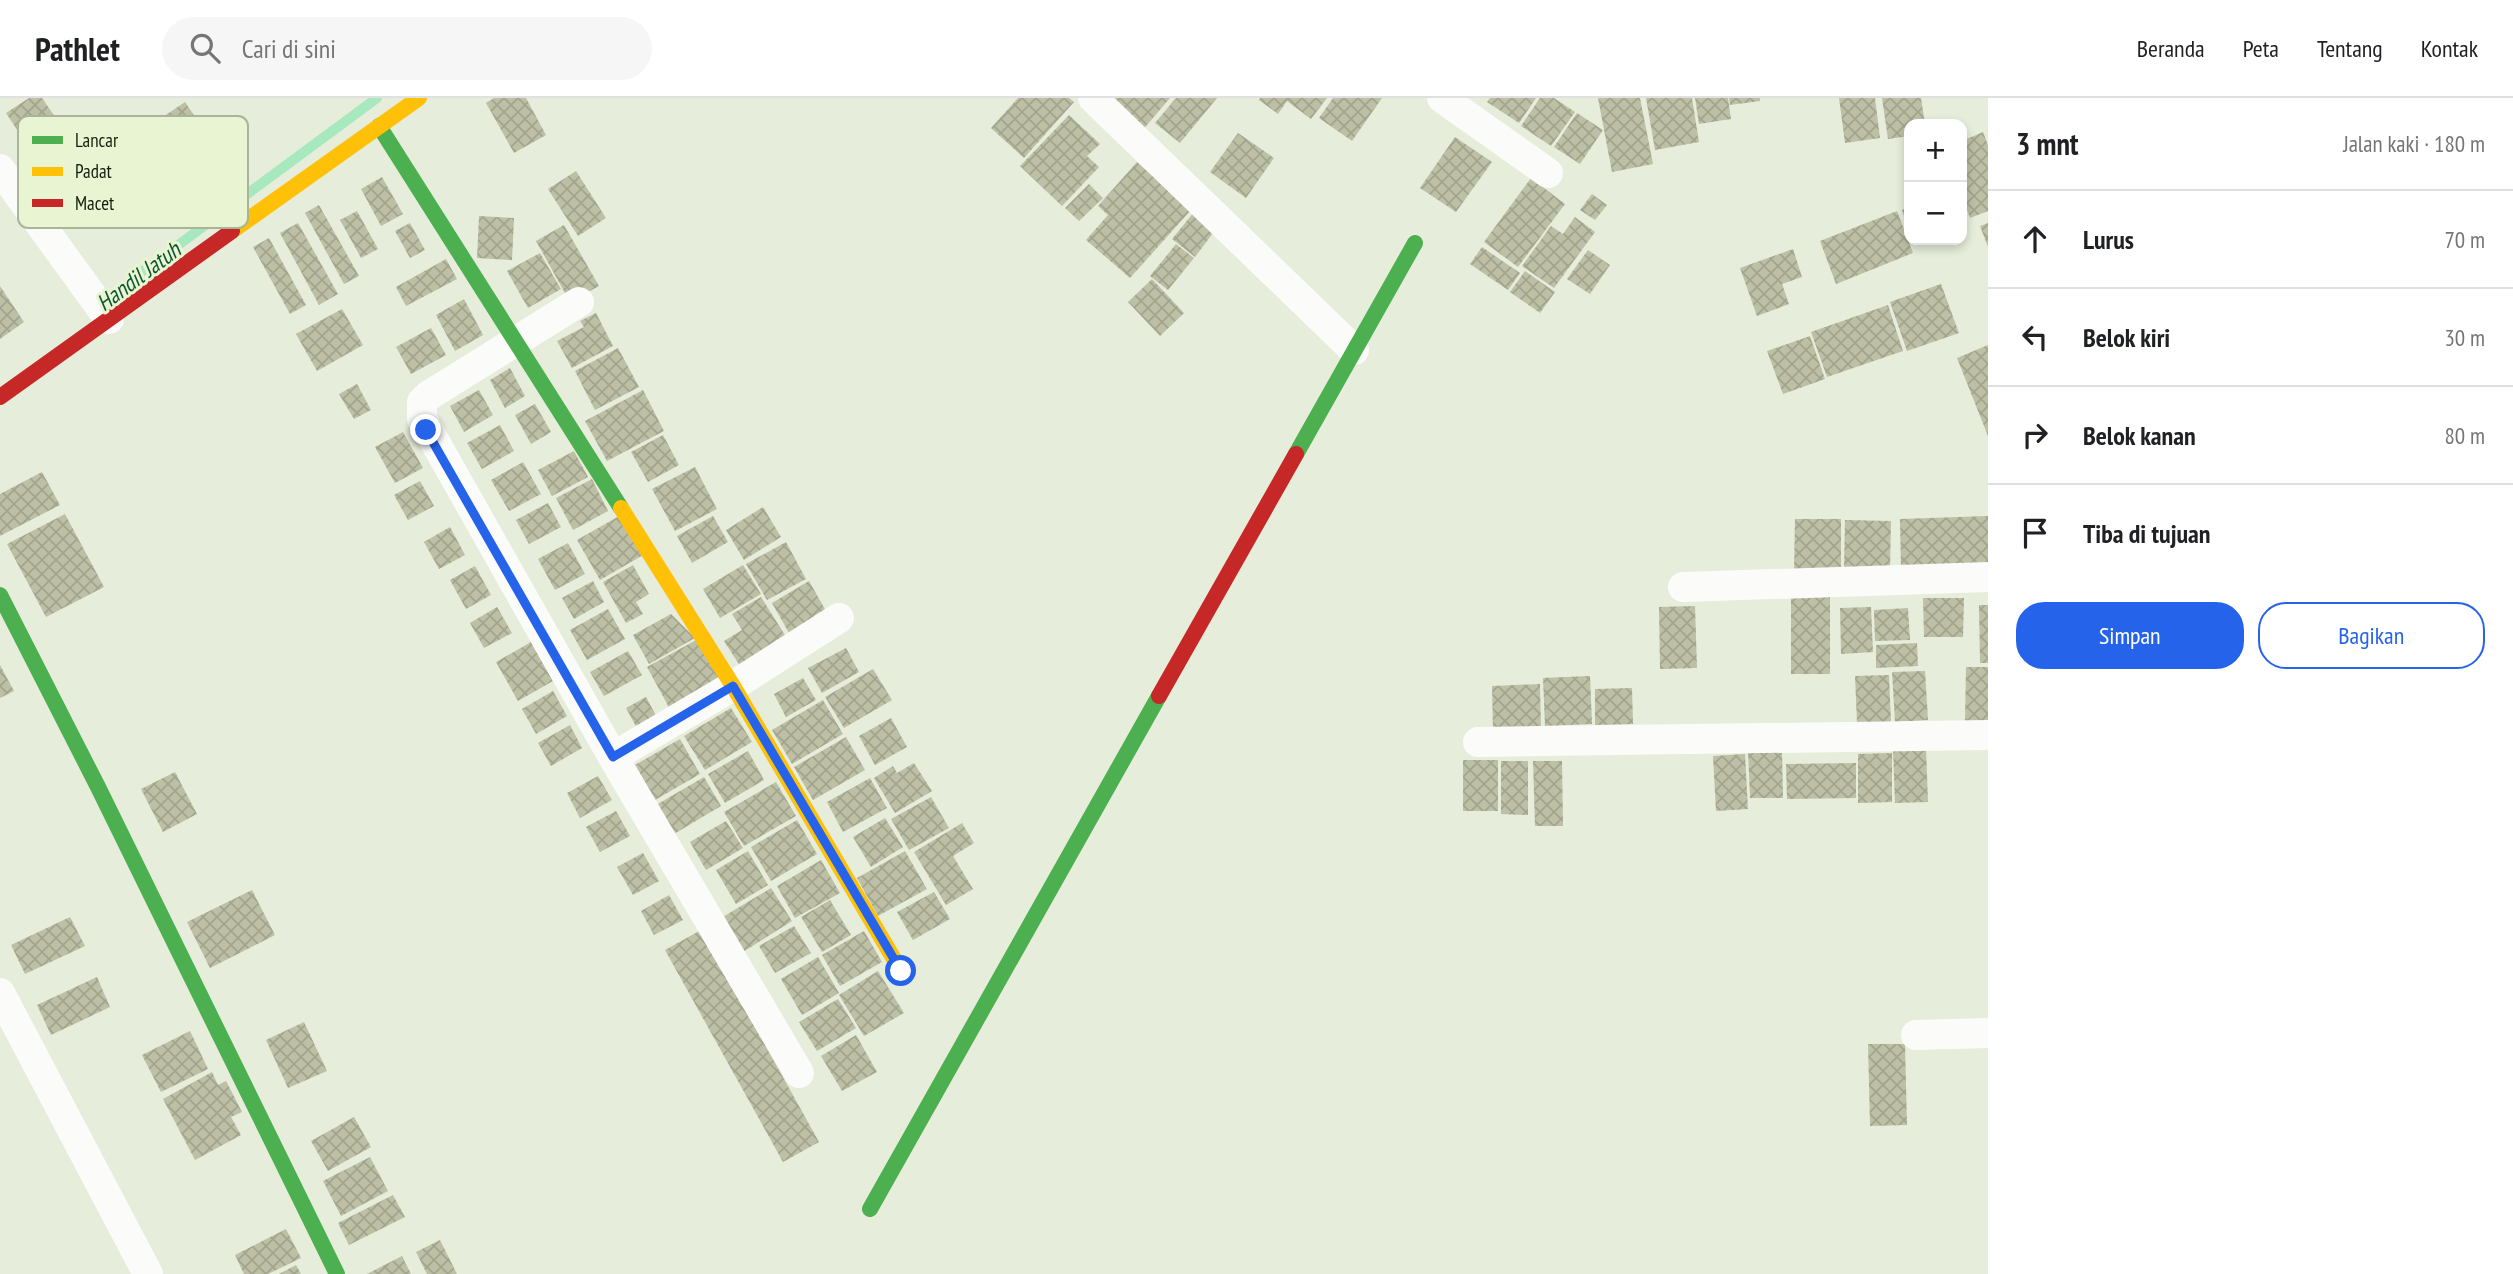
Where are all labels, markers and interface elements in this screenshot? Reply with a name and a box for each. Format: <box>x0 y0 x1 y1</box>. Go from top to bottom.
search box <box>162 17 652 80</box>
text: Pathlet <box>35 27 120 70</box>
icon: search <box>186 29 224 67</box>
text: Cari di sini <box>242 32 336 65</box>
text: Beranda <box>2137 33 2205 64</box>
text: Peta <box>2243 33 2279 64</box>
text: Tentang <box>2317 33 2383 64</box>
text: Kontak <box>2421 33 2478 64</box>
legend <box>18 116 248 228</box>
map controls <box>1904 119 1967 245</box>
button: + <box>1904 119 1967 182</box>
text: 3 mnt <box>2016 124 2079 163</box>
text: Lancar <box>75 128 119 152</box>
text: Jalan kaki · 180 m <box>2343 129 2485 158</box>
text: Padat <box>75 159 112 183</box>
button: − <box>1904 182 1967 245</box>
text: Macet <box>75 191 115 215</box>
icon: ahead <box>2016 220 2054 258</box>
text: Lurus <box>2083 223 2134 256</box>
text: 70 m <box>2444 225 2485 254</box>
water label: Handil Jatuh <box>90 234 187 317</box>
icon: left <box>2016 318 2054 356</box>
text: Belok kiri <box>2083 321 2170 354</box>
text: 30 m <box>2444 323 2485 352</box>
route end <box>410 414 441 445</box>
icon: right <box>2016 416 2054 454</box>
text: Belok kanan <box>2083 419 2196 452</box>
text: 80 m <box>2444 421 2485 450</box>
icon: arrive <box>2016 514 2054 552</box>
text: Tiba di tujuan <box>2083 517 2211 550</box>
button: Simpan <box>2016 602 2244 669</box>
button: Bagikan <box>2258 602 2485 669</box>
route start <box>885 955 916 986</box>

